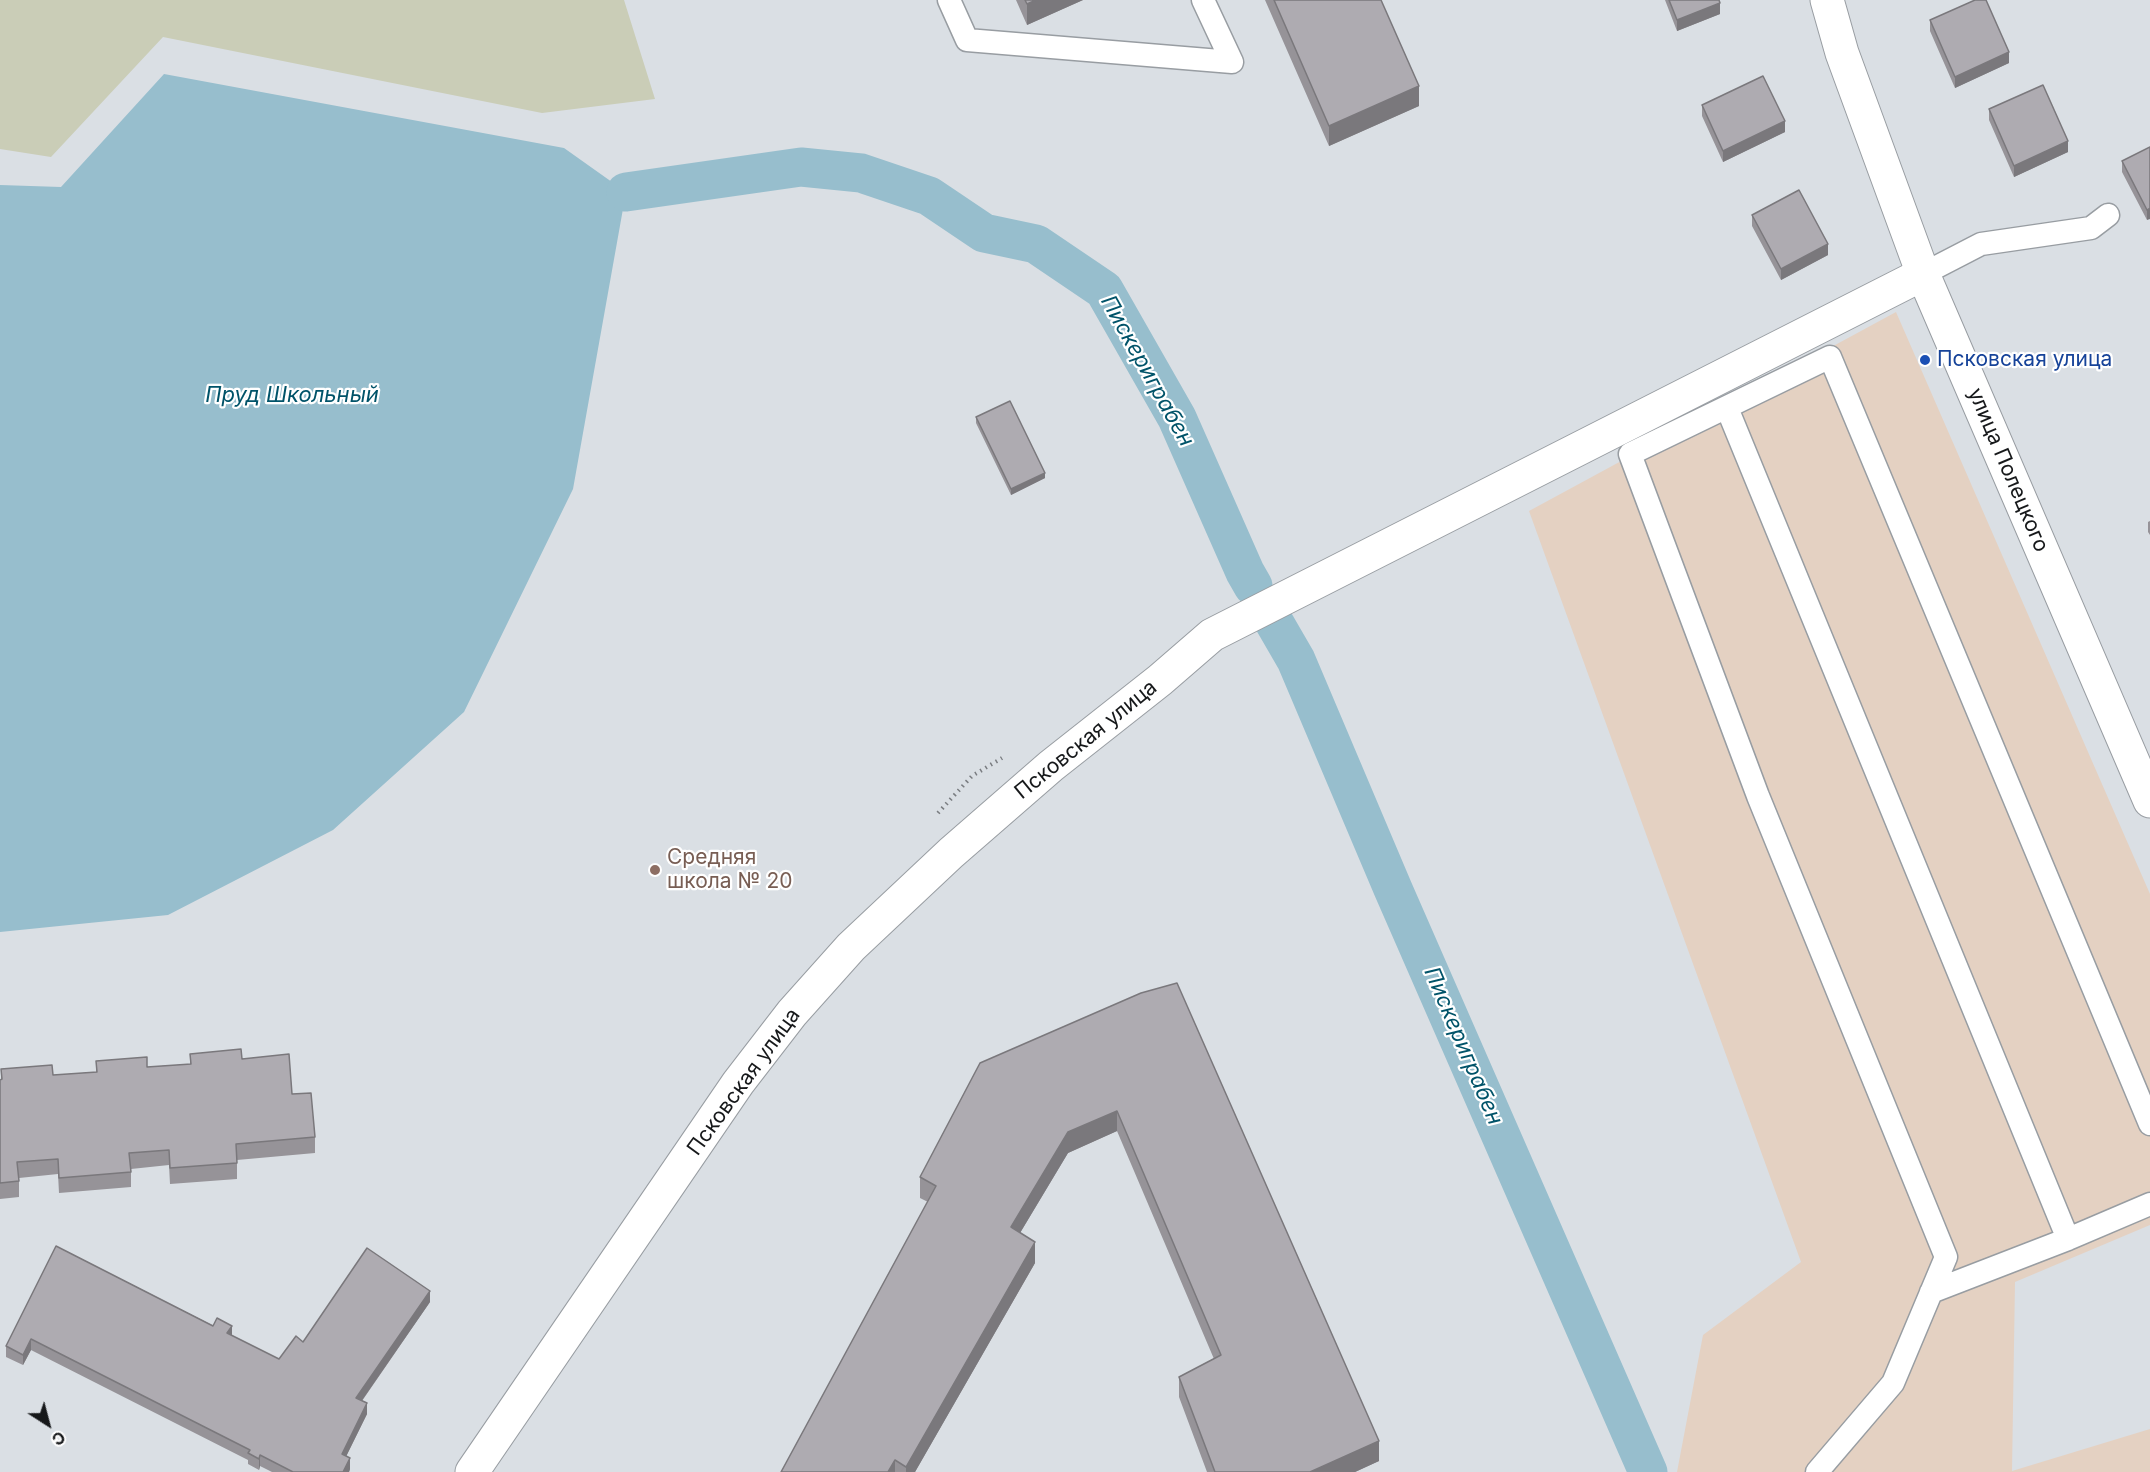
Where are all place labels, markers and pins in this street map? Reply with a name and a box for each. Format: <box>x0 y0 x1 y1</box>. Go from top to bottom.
place label: Псковская улица <box>1937 347 2112 373</box>
marker: Псковская улица <box>1918 353 1932 367</box>
place label: Средняя школа № 20 <box>667 845 792 895</box>
marker: Средняя школа № 20 <box>648 863 662 877</box>

